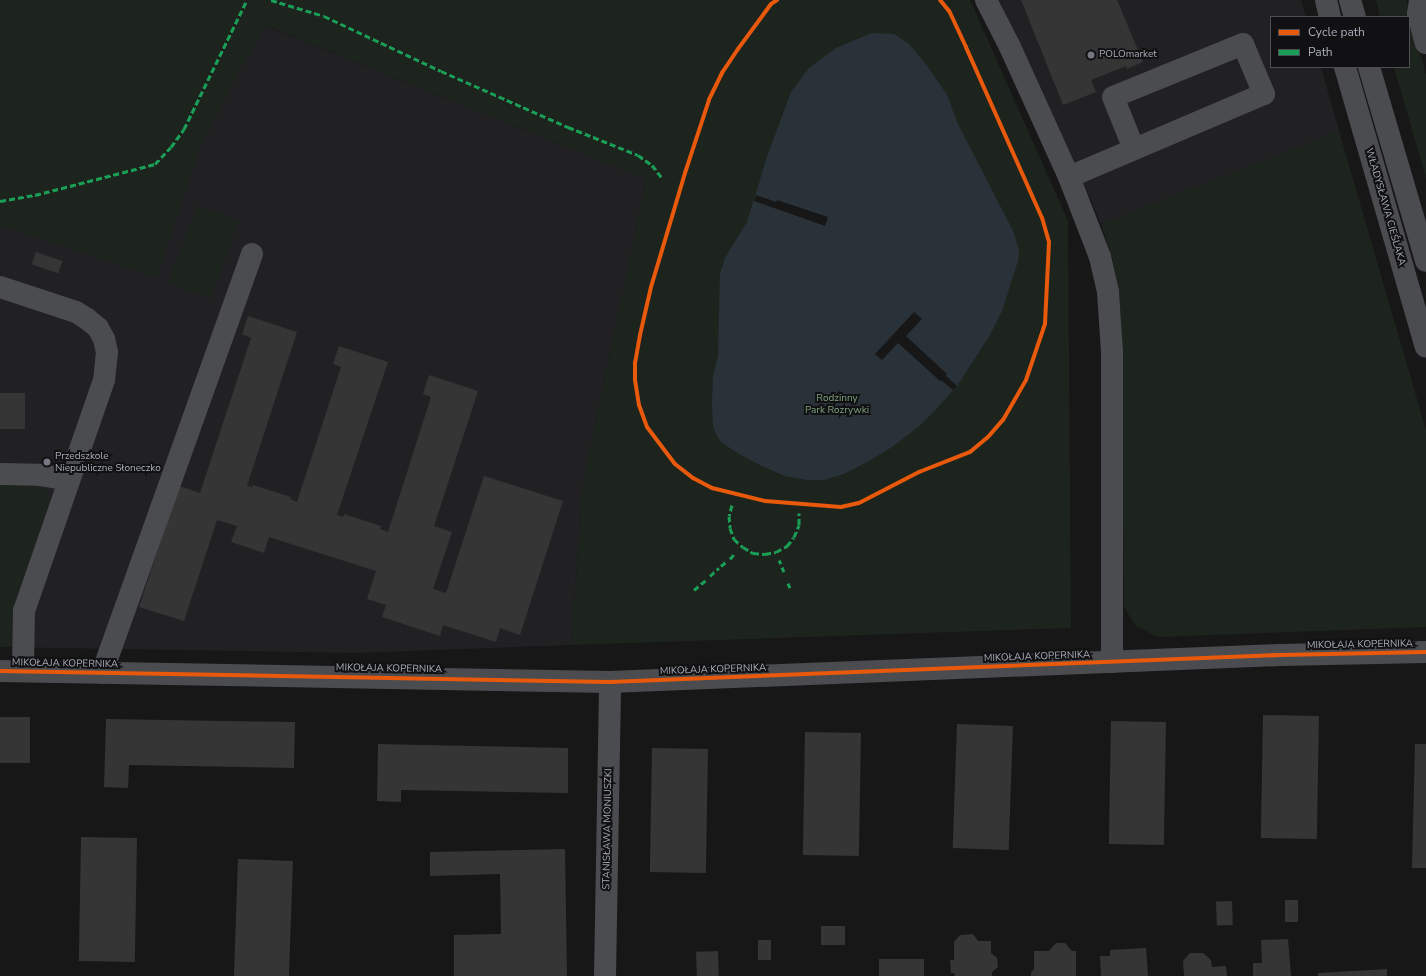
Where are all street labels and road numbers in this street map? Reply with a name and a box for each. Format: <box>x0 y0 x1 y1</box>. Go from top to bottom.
street label: WŁADYSŁAWA CIEŚLAKA <box>1362 147 1408 267</box>
street label: MIKOŁAJA KOPERNIKA <box>1307 638 1413 652</box>
street label: MIKOŁAJA KOPERNIKA <box>984 649 1090 665</box>
street label: MIKOŁAJA KOPERNIKA <box>12 657 118 671</box>
street label: MIKOŁAJA KOPERNIKA <box>336 662 442 676</box>
street label: MIKOŁAJA KOPERNIKA <box>660 662 766 678</box>
street label: STANISŁAWA MONIUSZKI <box>601 768 615 890</box>

